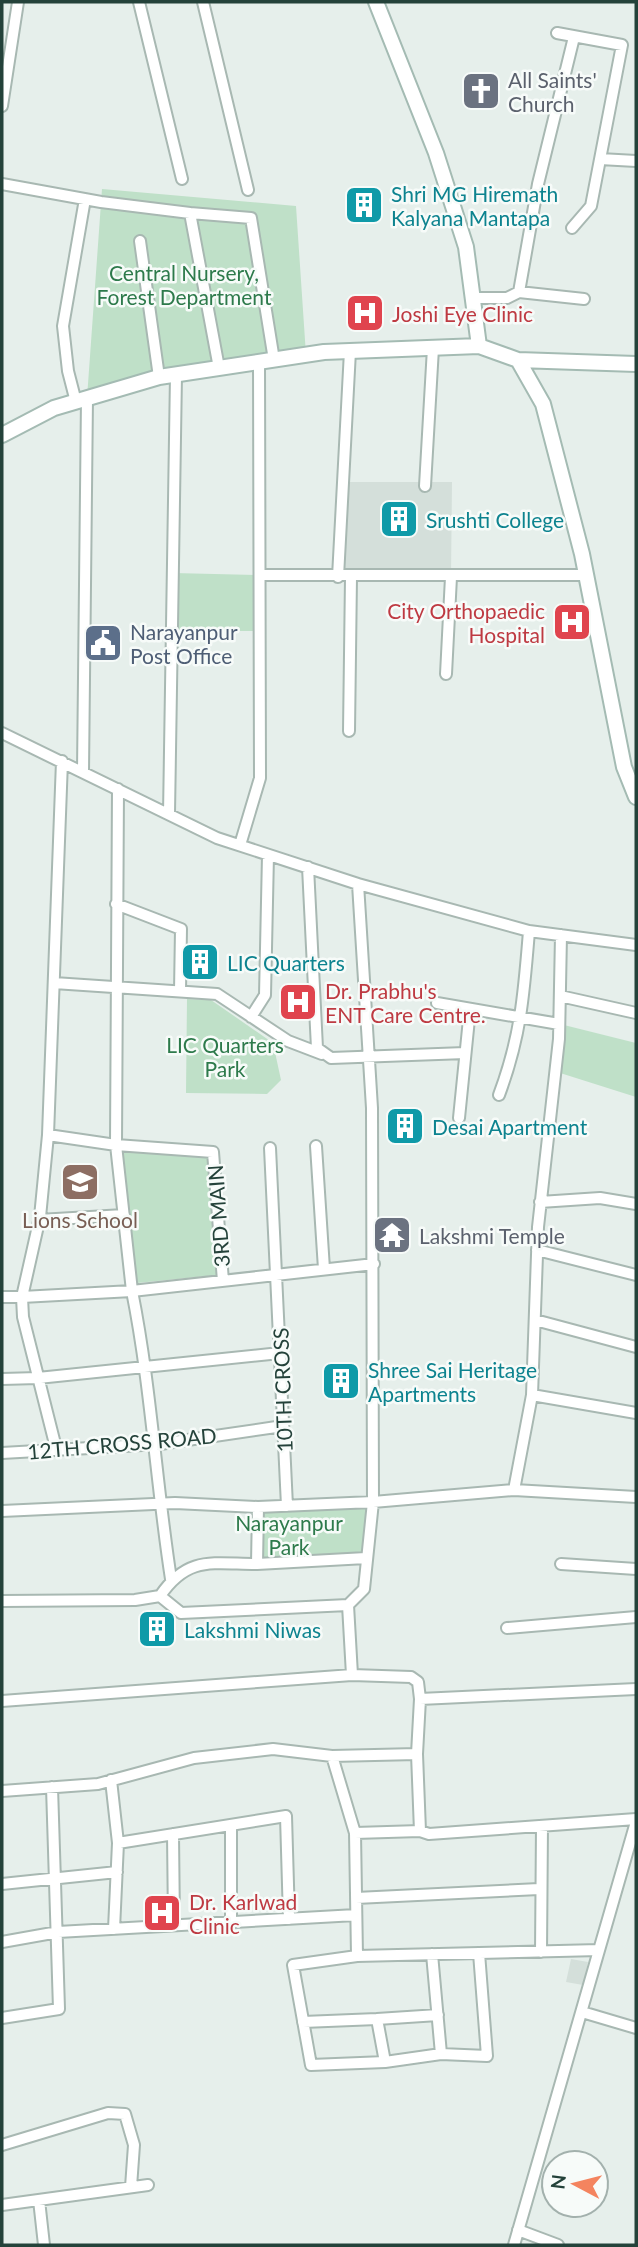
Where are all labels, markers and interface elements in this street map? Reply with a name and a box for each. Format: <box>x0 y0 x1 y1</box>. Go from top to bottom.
place label: All Saints' Church <box>508 67 597 116</box>
church icon: All Saints' Church <box>460 70 502 112</box>
place label: Shri MG Hiremath Kalyana Mantapa <box>391 181 558 230</box>
building icon: Shri MG Hiremath Kalyana Mantapa <box>343 184 385 226</box>
park label: Central Nursery, Forest Department <box>97 260 272 309</box>
hospital icon: Joshi Eye Clinic <box>344 292 386 334</box>
place label: Joshi Eye Clinic <box>392 301 533 326</box>
building icon: Srushti College <box>378 498 420 540</box>
place label: Srushti College <box>426 507 564 532</box>
place label: City Orthopaedic Hospital <box>387 598 545 647</box>
hospital icon: City Orthopaedic Hospital <box>551 601 593 643</box>
place label: Narayanpur Post Office <box>130 619 238 668</box>
public building icon: Narayanpur Post Office <box>82 622 124 664</box>
building icon: LIC Quarters <box>179 941 221 983</box>
place label: LIC Quarters <box>227 950 345 975</box>
place label: Dr. Prabhu's ENT Care Centre. <box>325 978 486 1027</box>
hospital icon: Dr. Prabhu's ENT Care Centre. <box>277 981 319 1023</box>
park label: LIC Quarters Park <box>166 1032 284 1081</box>
building icon: Desai Apartment <box>384 1105 426 1147</box>
place label: Desai Apartment <box>432 1114 588 1139</box>
school or university icon: Lions School <box>59 1161 101 1203</box>
street label: 3RD MAIN <box>202 1164 234 1268</box>
place label: Lions School <box>22 1207 138 1232</box>
temple icon: Lakshmi Temple <box>371 1214 413 1256</box>
place label: Lakshmi Temple <box>419 1223 565 1248</box>
street label: 10TH CROSS <box>267 1327 297 1453</box>
place label: Shree Sai Heritage Apartments <box>368 1357 537 1406</box>
building icon: Shree Sai Heritage Apartments <box>320 1360 362 1402</box>
street label: 12TH CROSS ROAD <box>26 1422 218 1464</box>
park label: Narayanpur Park <box>235 1510 343 1559</box>
building icon: Lakshmi Niwas <box>136 1608 178 1650</box>
place label: Lakshmi Niwas <box>184 1617 321 1642</box>
place label: Dr. Karlwad Clinic <box>189 1889 297 1938</box>
hospital icon: Dr. Karlwad Clinic <box>141 1892 183 1934</box>
north arrow <box>540 2149 610 2219</box>
text: N <box>545 2173 570 2191</box>

